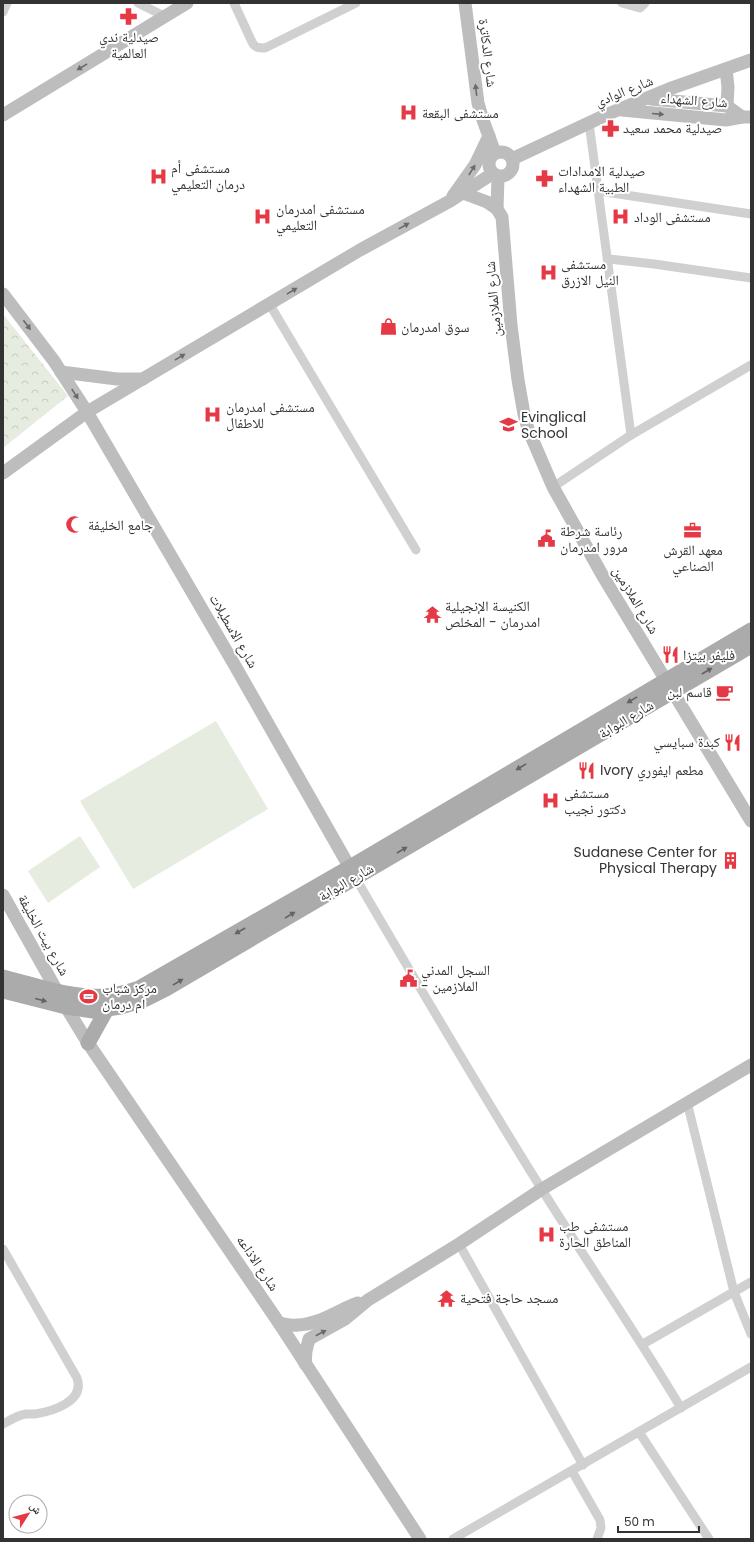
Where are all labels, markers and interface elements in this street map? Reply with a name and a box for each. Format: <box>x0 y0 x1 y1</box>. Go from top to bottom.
pharmacy icon: صيدلية ندي العالمية <box>119 7 139 27</box>
street label: شارع الدكاترة <box>474 18 502 88</box>
place label: صيدلية ندي العالمية <box>99 27 159 63</box>
one-way arrow <box>76 63 88 70</box>
street label: شارع الوادي <box>592 70 657 113</box>
one-way arrow <box>473 84 479 96</box>
street label: شارع الشهداء <box>660 88 728 112</box>
hospital icon: مستشفى البقعة <box>399 103 419 123</box>
place label: مستشفى البقعة <box>422 103 499 123</box>
one-way arrow <box>652 110 664 117</box>
pharmacy icon: صيدلية محمد سعيد <box>600 118 620 138</box>
place label: صيدلية محمد سعيد <box>623 118 722 138</box>
place label: مستشفى أم درمان التعليمي <box>171 158 245 196</box>
place label: صيدلية الامدادات الطبية الشهداء <box>558 161 646 197</box>
one-way arrow <box>468 164 475 176</box>
hospital icon: مستشفى أم درمان التعليمي <box>148 166 168 186</box>
pharmacy icon: صيدلية الامدادات الطبية الشهداء <box>535 169 555 189</box>
place label: مستشفى امدرمان التعليمي <box>276 199 365 237</box>
hospital icon: مستشفى امدرمان التعليمي <box>253 207 273 227</box>
hospital icon: مستشفى الوداد <box>611 207 631 227</box>
place label: مستشفى الوداد <box>634 207 711 227</box>
one-way arrow <box>398 222 410 229</box>
place label: مستشفى النيل الازرق <box>561 254 619 290</box>
street label: شارع الملازمين <box>480 260 506 338</box>
hospital icon: مستشفى النيل الازرق <box>538 262 558 282</box>
one-way arrow <box>287 287 297 295</box>
shop icon: سوق امدرمان <box>378 317 398 337</box>
place label: سوق امدرمان <box>401 317 469 337</box>
one-way arrow <box>22 320 30 330</box>
one-way arrow <box>174 354 186 361</box>
one-way arrow <box>71 389 79 399</box>
place label: مستشفى امدرمان للاطفال <box>226 397 315 433</box>
hospital icon: مستشفى امدرمان للاطفال <box>203 405 223 425</box>
place label: Evinglical School <box>521 407 586 443</box>
school or university icon: Evinglical School <box>498 415 518 435</box>
mosque icon: جامع الخليفة <box>65 515 85 535</box>
place label: جامع الخليفة <box>88 515 153 535</box>
office icon: معهد القرش الصناعي <box>683 520 703 540</box>
place label: رئاسة شرطة مرور امدرمان <box>560 521 628 557</box>
public building icon: رئاسة شرطة مرور امدرمان <box>537 529 557 549</box>
place label: معهد القرش الصناعي <box>663 540 723 578</box>
street label: شارع الملازمين <box>608 562 664 638</box>
street label: شارع الاسطبلات <box>205 590 263 672</box>
place label: الكنيسة الإنجيلية امدرمان - المخلص <box>445 596 540 632</box>
temple icon: الكنيسة الإنجيلية امدرمان - المخلص <box>422 604 442 624</box>
restaurant icon: فليفر بيتزا <box>660 645 680 665</box>
place label: فليفر بيتزا <box>683 645 735 665</box>
one-way arrow <box>701 668 713 675</box>
place label: قاسم لبن <box>667 682 712 702</box>
cafe icon: قاسم لبن <box>715 682 735 702</box>
street label: شارع البوابة <box>595 695 657 743</box>
one-way arrow <box>626 696 638 703</box>
place label: كبدة سبايسي <box>653 732 720 754</box>
restaurant icon: كبدة سبايسي <box>723 732 743 752</box>
restaurant icon: Ivory مطعم ايفوري <box>577 760 597 780</box>
place label: Ivory مطعم ايفوري <box>600 760 703 782</box>
one-way arrow <box>516 763 526 771</box>
place label: مستشفى دكتور نجيب <box>564 783 626 819</box>
hospital icon: مستشفى دكتور نجيب <box>541 791 561 811</box>
place label: Sudanese Center for Physical Therapy <box>574 842 717 878</box>
one-way arrow <box>396 846 408 853</box>
building icon: Sudanese Center for Physical Therapy <box>720 850 740 870</box>
street label: شارع البوابة <box>315 858 377 906</box>
street label: شارع بيت الخليفة <box>13 891 75 979</box>
one-way arrow <box>284 912 295 919</box>
one-way arrow <box>234 928 245 935</box>
place label: السجل المدني - الملازمين <box>421 960 490 996</box>
public building icon: السجل المدني - الملازمين <box>398 968 418 988</box>
place label: مركز شباب ام درمان <box>102 978 157 1014</box>
one-way arrow <box>172 978 184 985</box>
sports icon: مركز شباب ام درمان <box>79 986 99 1006</box>
one-way arrow <box>35 997 47 1003</box>
place label: مستشفى طب المناطق الحارة <box>559 1216 631 1252</box>
hospital icon: مستشفى طب المناطق الحارة <box>536 1224 556 1244</box>
street label: شارع الاذاعه <box>232 1231 284 1295</box>
temple icon: مسجد حاجة فتحية <box>437 1288 457 1308</box>
place label: مسجد حاجة فتحية <box>460 1288 558 1308</box>
one-way arrow <box>315 1330 327 1336</box>
north arrow <box>8 1494 48 1534</box>
text: ش <box>26 1499 46 1518</box>
scale bar <box>618 1508 699 1534</box>
text: 50 m <box>624 1513 655 1530</box>

